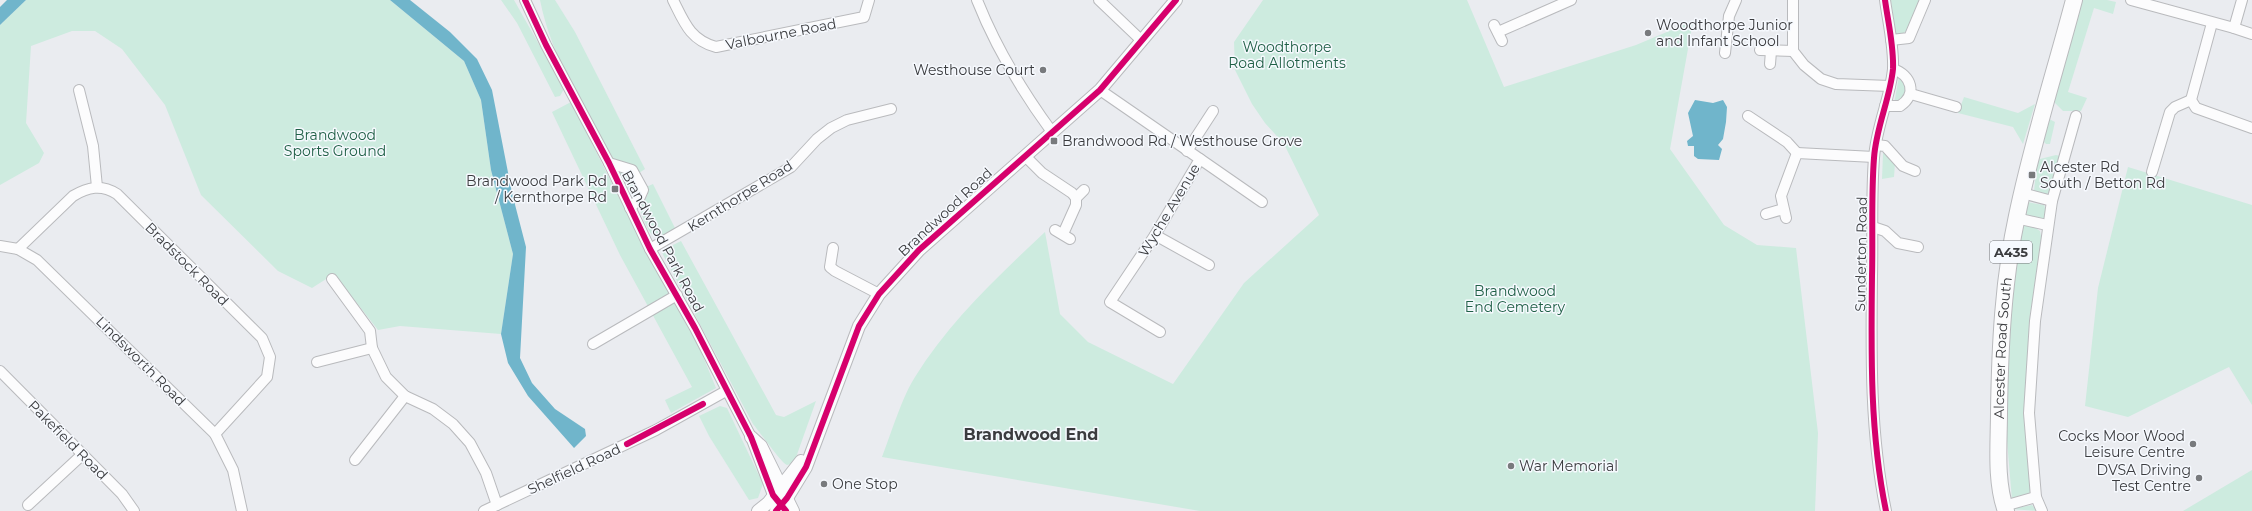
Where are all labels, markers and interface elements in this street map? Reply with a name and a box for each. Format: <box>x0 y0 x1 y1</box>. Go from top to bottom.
street label: Valbourne Road <box>724 14 838 54</box>
place label: Woodthorpe Junior and Infant School <box>1656 16 1793 50</box>
marker: Woodthorpe Junior and Infant School <box>1643 28 1653 38</box>
park label: Woodthorpe Road Allotments <box>1228 38 1346 72</box>
place label: Westhouse Court <box>913 61 1035 79</box>
marker: Westhouse Court <box>1038 65 1048 75</box>
park label: Brandwood Sports Ground <box>284 126 386 160</box>
place label: Brandwood Rd / Westhouse Grove <box>1062 132 1302 150</box>
marker: Brandwood Rd / Westhouse Grove <box>1049 136 1059 146</box>
street label: Kernthorpe Road <box>684 156 796 236</box>
place label: Alcester Rd South / Betton Rd <box>2040 158 2165 192</box>
street label: Wyche Avenue <box>1134 160 1204 260</box>
street label: Brandwood Road <box>894 164 996 260</box>
street label: Brandwood Park Road <box>618 167 708 315</box>
marker: Alcester Rd South / Betton Rd <box>2027 170 2037 180</box>
place label: Brandwood Park Rd / Kernthorpe Rd <box>466 172 607 206</box>
marker: Brandwood Park Rd / Kernthorpe Rd <box>610 184 620 194</box>
street label: Sunderton Road <box>1851 196 1871 312</box>
street label: Bradstock Road <box>141 218 233 310</box>
road number: A435 <box>1990 241 2032 263</box>
street label: Alcester Road South <box>1990 276 2016 419</box>
park label: Brandwood End Cemetery <box>1465 282 1566 316</box>
street label: Lindsworth Road <box>92 312 190 410</box>
street label: Pakefield Road <box>24 396 112 484</box>
district label: Brandwood End <box>964 425 1098 444</box>
place label: Cocks Moor Wood Leisure Centre <box>2058 427 2185 461</box>
marker: Cocks Moor Wood Leisure Centre <box>2188 439 2198 449</box>
street label: Shelfield Road <box>525 440 623 498</box>
place label: War Memorial <box>1519 457 1618 475</box>
marker: War Memorial <box>1506 461 1516 471</box>
place label: DVSA Driving Test Centre <box>2097 461 2191 495</box>
marker: DVSA Driving Test Centre <box>2194 473 2204 483</box>
place label: One Stop <box>832 475 898 493</box>
marker: One Stop <box>819 479 829 489</box>

